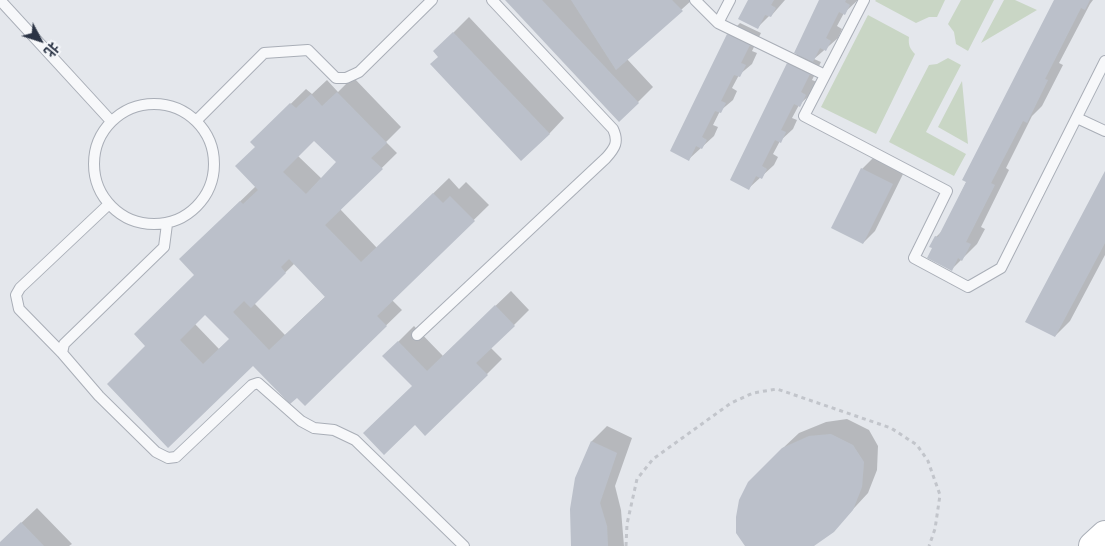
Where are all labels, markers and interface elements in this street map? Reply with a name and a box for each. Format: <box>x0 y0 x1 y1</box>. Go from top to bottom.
north arrow <box>15 15 65 65</box>
text: 北 <box>40 38 64 61</box>

